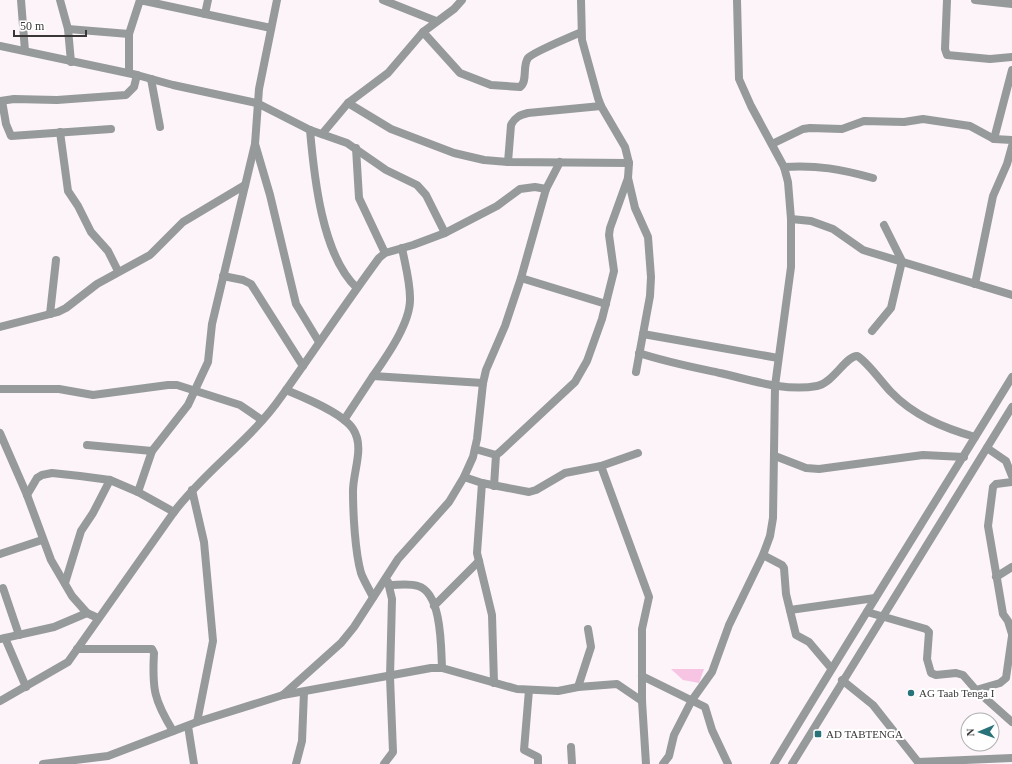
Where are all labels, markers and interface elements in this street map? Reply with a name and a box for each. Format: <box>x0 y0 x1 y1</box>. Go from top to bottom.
scale bar <box>14 12 86 38</box>
text: 50 m <box>20 19 45 33</box>
place label: AG Taab Tenga I <box>919 687 995 699</box>
marker: AG Taab Tenga I <box>906 688 916 698</box>
north arrow <box>960 712 1000 752</box>
place label: AD TABTENGA <box>826 728 903 740</box>
text: N <box>964 728 976 737</box>
marker: AD TABTENGA <box>813 729 823 739</box>

